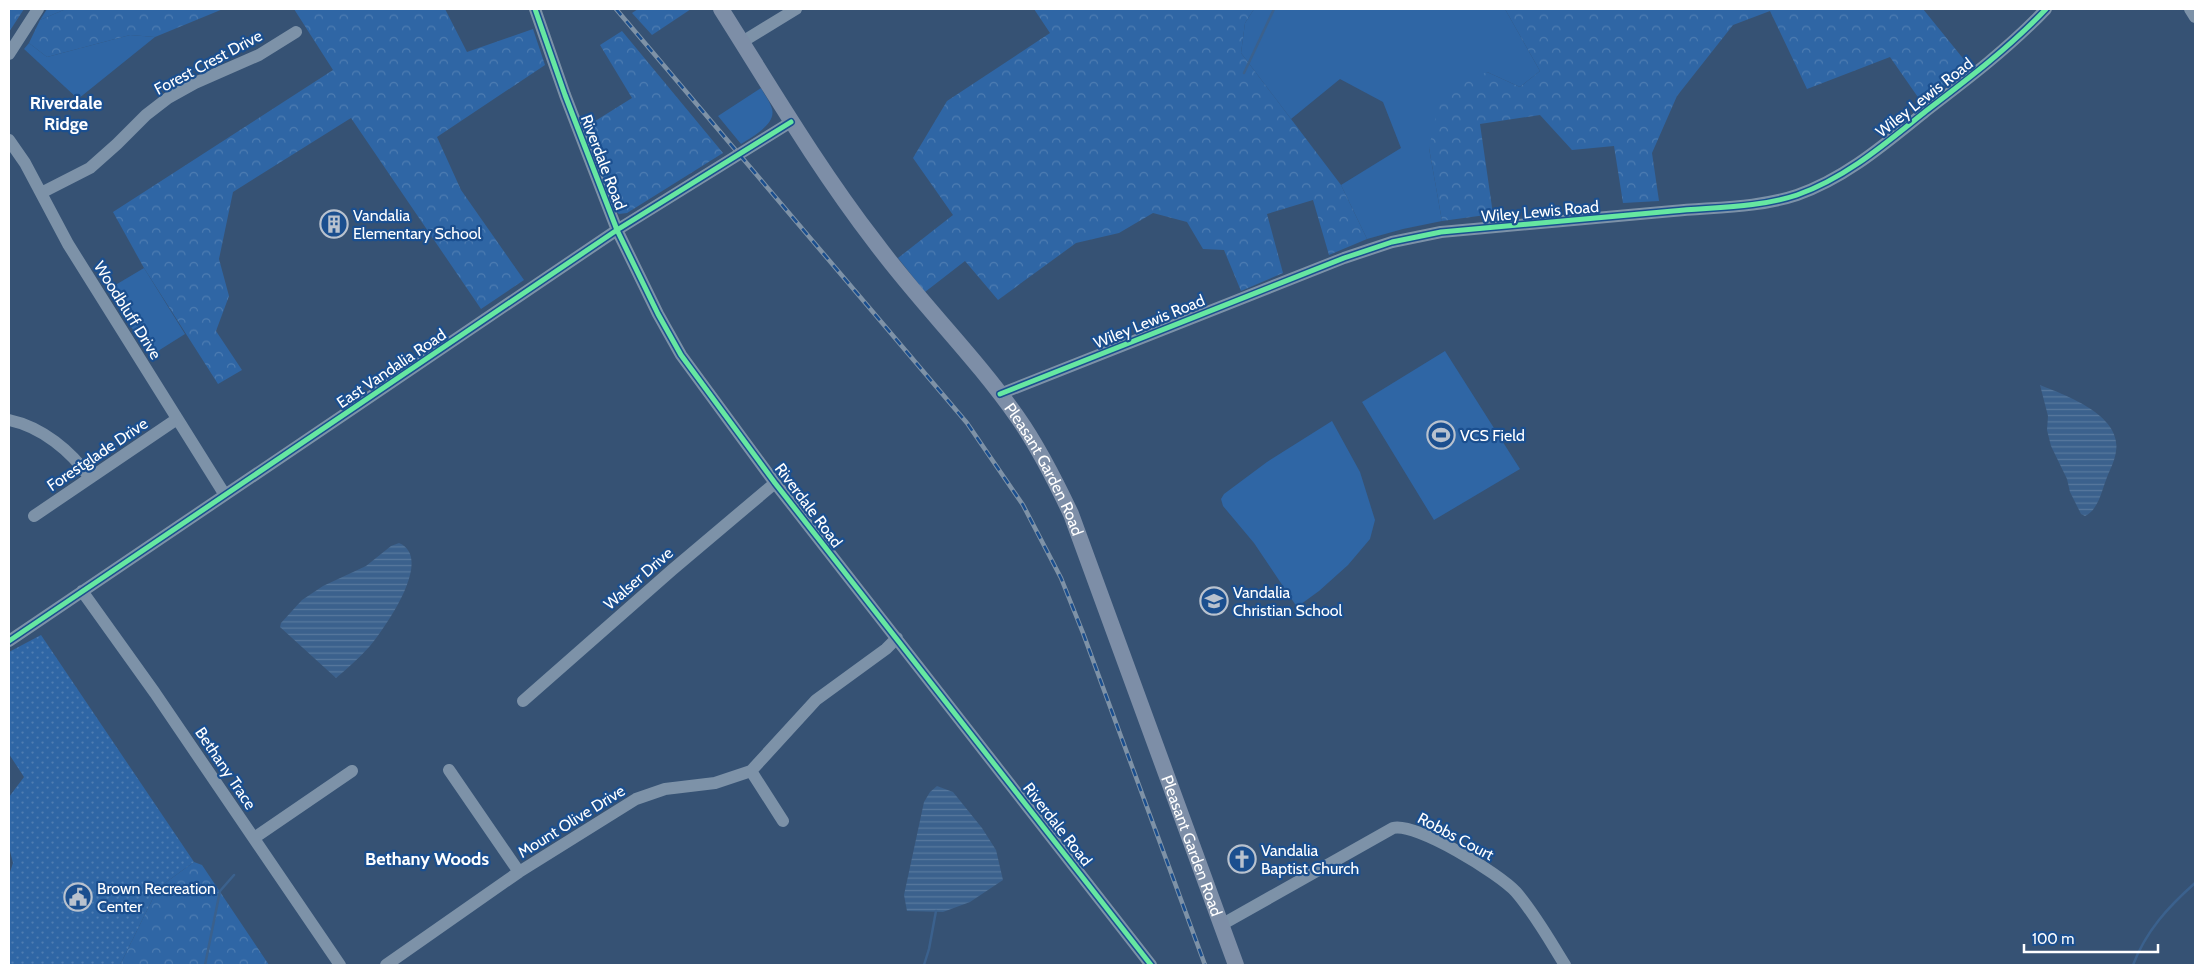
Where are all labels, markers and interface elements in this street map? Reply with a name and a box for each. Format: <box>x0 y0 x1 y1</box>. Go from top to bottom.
street label: Forest Crest Drive <box>151 26 265 99</box>
street label: Wiley Lewis Road <box>1872 54 1977 141</box>
district label: Riverdale Ridge <box>30 92 102 135</box>
street label: Riverdale Road <box>577 112 630 212</box>
street label: Wiley Lewis Road <box>1480 197 1600 226</box>
place label: Vandalia Elementary School <box>353 206 481 243</box>
building icon: Vandalia Elementary School <box>319 209 349 239</box>
street label: Woodbluff Drive <box>90 258 165 363</box>
street label: Wiley Lewis Road <box>1091 291 1207 352</box>
street label: East Vandalia Road <box>333 325 449 412</box>
street label: Pleasant Garden Road <box>1000 399 1087 538</box>
street label: Forestglade Drive <box>43 414 151 495</box>
sports icon: VCS Field <box>1426 420 1456 450</box>
place label: VCS Field <box>1460 426 1525 445</box>
street label: Riverdale Road <box>771 459 846 551</box>
street label: Walser Drive <box>600 543 677 614</box>
place label: Vandalia Christian School <box>1233 583 1342 620</box>
school or university icon: Vandalia Christian School <box>1199 586 1229 616</box>
street label: Bethany Trace <box>191 724 260 813</box>
street label: Pleasant Garden Road <box>1157 773 1226 919</box>
street label: Riverdale Road <box>1019 779 1096 870</box>
street label: Mount Olive Drive <box>514 781 628 862</box>
street label: Robbs Court <box>1414 808 1498 865</box>
place label: Vandalia Baptist Church <box>1261 841 1359 878</box>
church icon: Vandalia Baptist Church <box>1227 844 1257 874</box>
district label: Bethany Woods <box>365 848 489 870</box>
place label: Brown Recreation Center <box>97 879 216 916</box>
public building icon: Brown Recreation Center <box>63 882 93 912</box>
scale bar <box>2024 922 2158 954</box>
text: 100 m <box>2032 930 2074 948</box>

